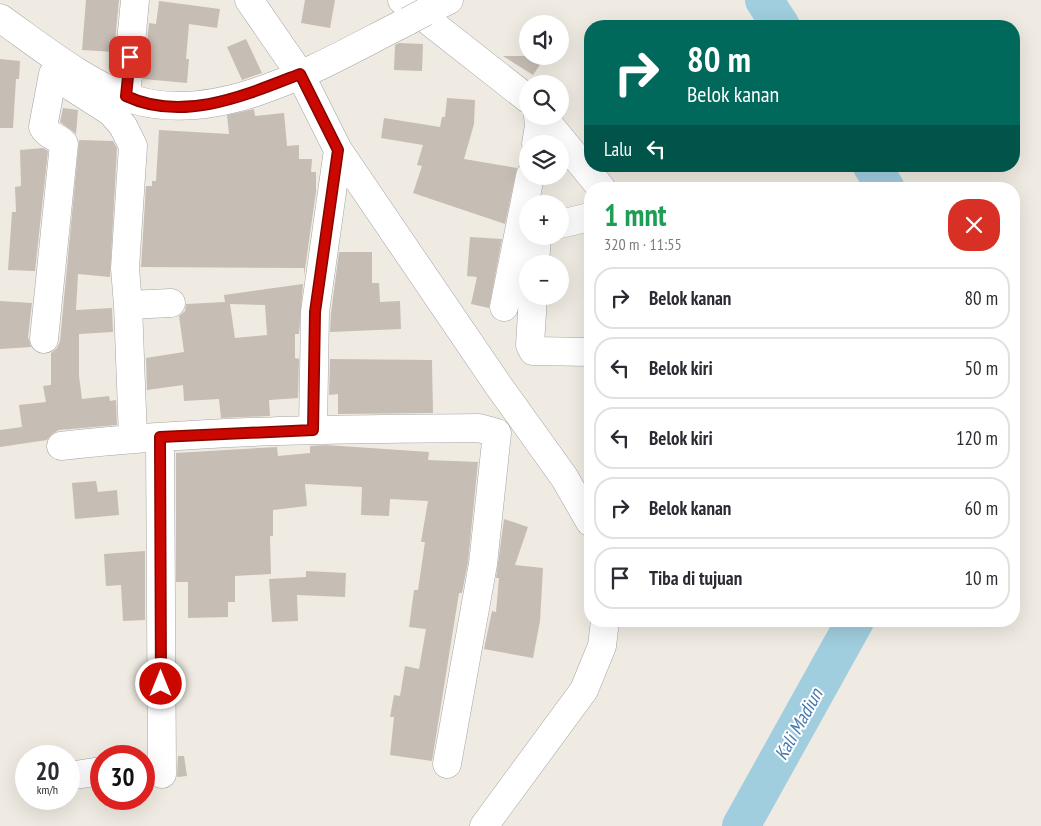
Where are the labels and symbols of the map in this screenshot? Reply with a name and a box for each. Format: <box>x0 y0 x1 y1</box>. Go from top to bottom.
pin <box>109 36 151 78</box>
position arrow <box>134 657 186 709</box>
water label: Kali Madiun <box>769 683 828 764</box>
speed limit sign: 30 <box>90 745 155 810</box>

